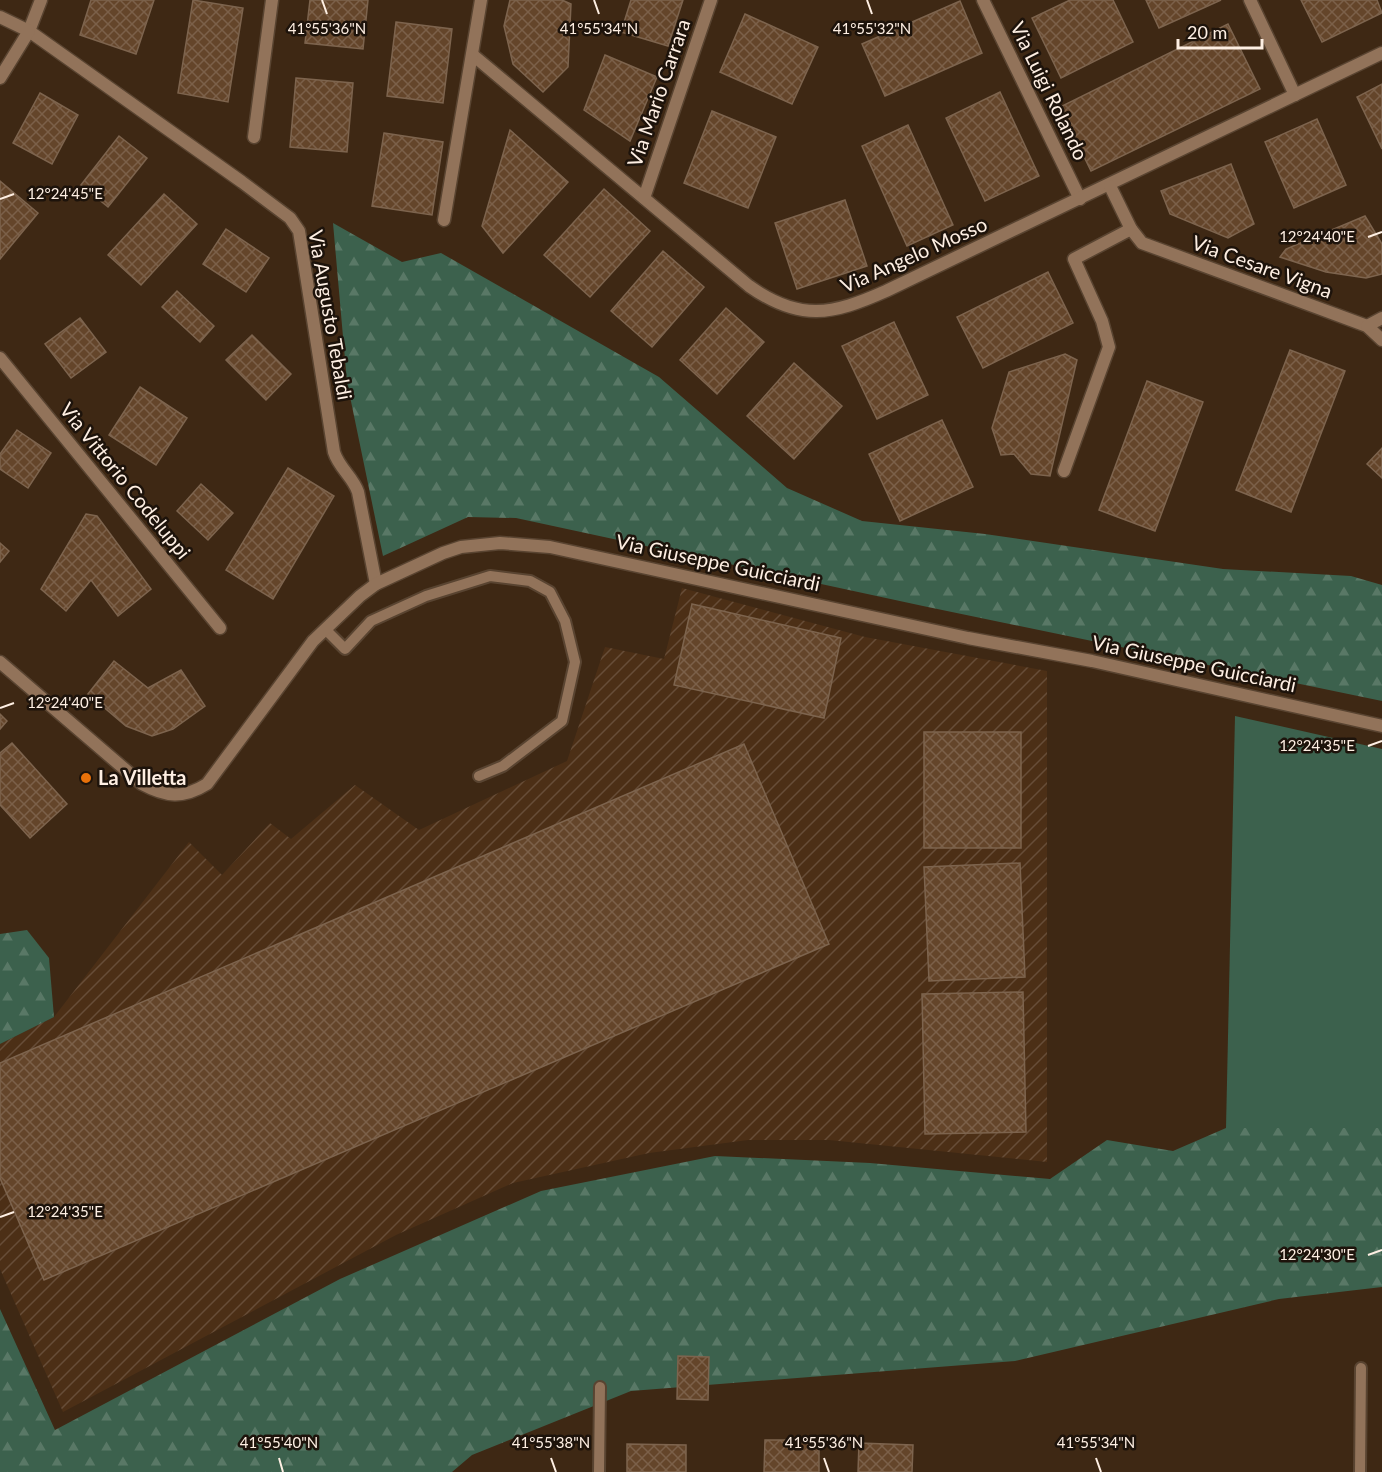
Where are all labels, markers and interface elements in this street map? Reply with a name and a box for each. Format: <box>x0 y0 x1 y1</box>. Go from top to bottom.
scale bar <box>1178 12 1262 50</box>
street label: Via Mario Carrara <box>621 16 695 170</box>
street label: Via Luigi Rolando <box>1006 17 1094 164</box>
text: 41°55'36"N <box>288 19 366 37</box>
text: 41°55'34"N <box>560 19 638 37</box>
text: 41°55'32"N <box>833 19 911 37</box>
text: 20 m <box>1187 21 1227 43</box>
text: 12°24'45"E <box>27 184 103 202</box>
street label: Via Angelo Mosso <box>837 211 990 297</box>
text: 12°24'40"E <box>1279 227 1355 245</box>
street label: Via Augusto Tebaldi <box>304 228 358 402</box>
street label: Via Cesare Vigna <box>1189 230 1336 303</box>
street label: Via Vittorio Codeluppi <box>55 397 196 563</box>
street label: Via Giuseppe Guicciardi <box>614 529 822 595</box>
street label: Via Giuseppe Guicciardi <box>1090 630 1298 696</box>
text: 12°24'40"E <box>27 693 103 711</box>
text: 12°24'35"E <box>1279 736 1355 754</box>
place label: La Villetta <box>98 765 186 789</box>
marker: La Villetta <box>79 771 93 785</box>
text: 12°24'35"E <box>27 1202 103 1220</box>
text: 12°24'30"E <box>1279 1245 1355 1263</box>
text: 41°55'40"N <box>240 1433 318 1451</box>
text: 41°55'38"N <box>512 1433 590 1451</box>
text: 41°55'36"N <box>785 1433 863 1451</box>
text: 41°55'34"N <box>1057 1433 1135 1451</box>

